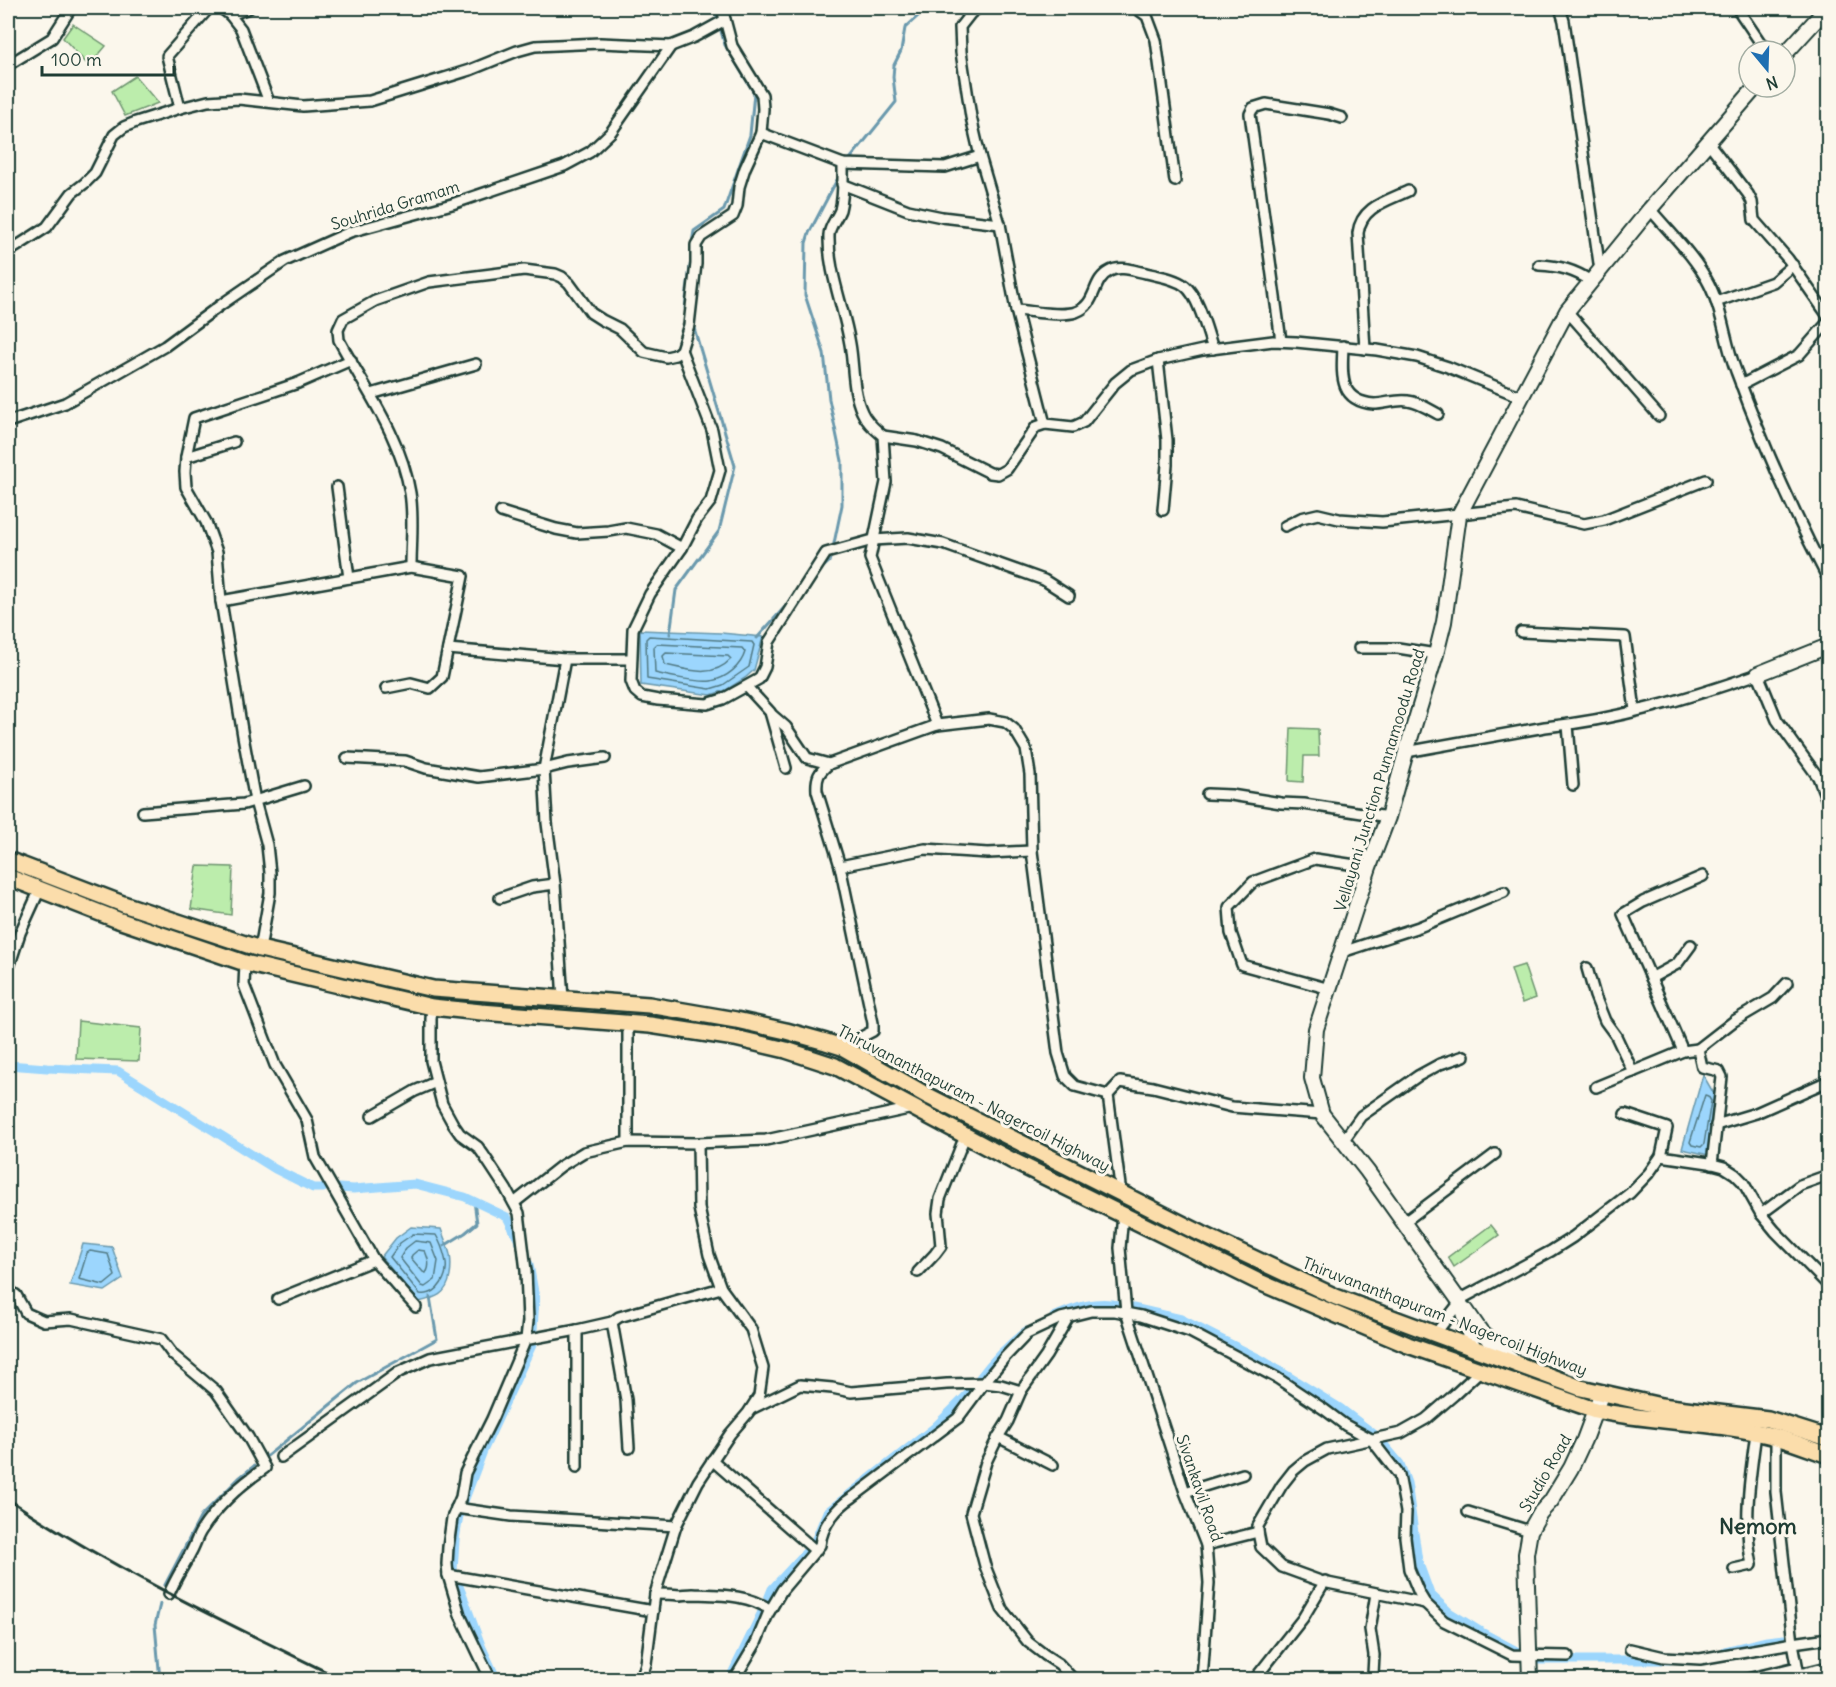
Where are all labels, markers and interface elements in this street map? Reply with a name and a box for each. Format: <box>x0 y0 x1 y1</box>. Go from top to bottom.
scale bar <box>42 39 174 77</box>
north arrow <box>1737 39 1797 99</box>
text: 100 m <box>51 48 102 71</box>
text: N <box>1763 72 1780 94</box>
street label: Souhrida Gramam <box>328 176 462 234</box>
street label: Vellayani Junction Punnamoodu Road <box>1329 646 1429 914</box>
street label: Thiruvananthapuram - Nagercoil Highway <box>834 1020 1114 1176</box>
street label: Thiruvananthapuram - Nagercoil Highway <box>1300 1252 1590 1380</box>
street label: Studio Road <box>1515 1430 1575 1516</box>
street label: Sivankavil Road <box>1172 1432 1228 1544</box>
district label: Nemom <box>1719 1512 1797 1540</box>

